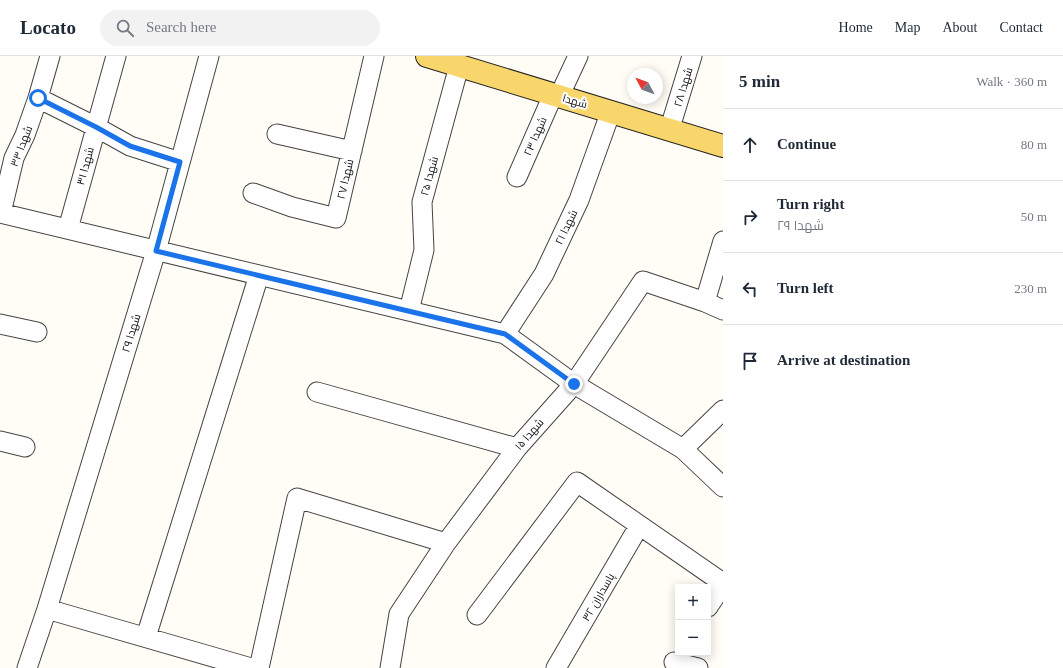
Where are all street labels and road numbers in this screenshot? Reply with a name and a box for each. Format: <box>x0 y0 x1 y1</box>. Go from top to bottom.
street label: شهدا ۲۸ <box>671 66 696 108</box>
street label: شهدا <box>561 92 589 111</box>
street label: شهدا ۲۳ <box>521 115 550 158</box>
street label: شهدا ۳۳ <box>8 124 35 169</box>
street label: شهدا ۳۱ <box>74 146 97 187</box>
street label: شهدا ۲۵ <box>418 155 441 197</box>
street label: شهدا ۲۷ <box>335 158 356 200</box>
street label: شهدا ۲۱ <box>552 208 580 247</box>
street label: شهدا ۲۹ <box>119 312 143 354</box>
street label: شهدا ۱۵ <box>512 416 547 453</box>
street label: پاسداران ۳۲ <box>579 571 617 624</box>

